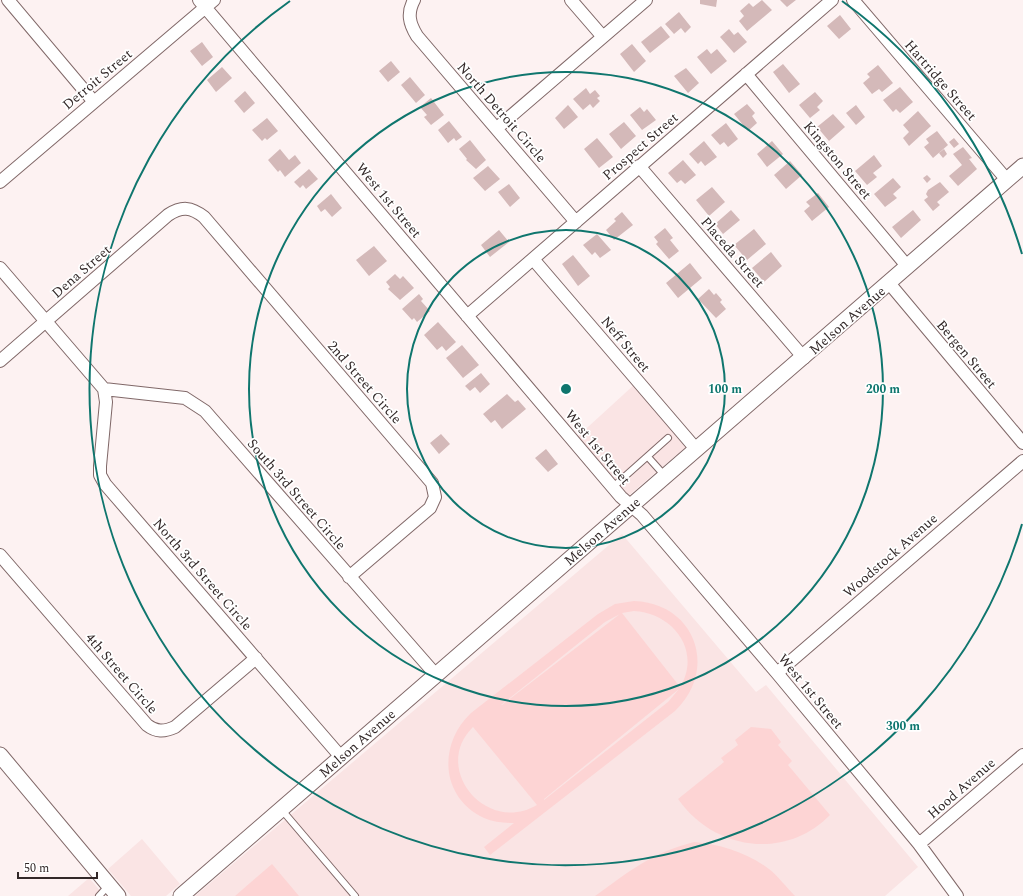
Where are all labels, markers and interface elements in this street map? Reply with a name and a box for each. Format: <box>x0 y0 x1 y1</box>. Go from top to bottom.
street label: Hartridge Street <box>900 35 982 125</box>
street label: Detroit Street <box>58 44 137 115</box>
street label: North Detroit Circle <box>452 57 551 167</box>
street label: Prospect Street <box>598 107 683 185</box>
street label: Kingston Street <box>798 117 877 204</box>
street label: West 1st Street <box>351 158 426 243</box>
street label: Placeda Street <box>696 212 770 293</box>
street label: Dena Street <box>47 240 116 303</box>
street label: Melson Avenue <box>804 281 891 360</box>
street label: Neff Street <box>596 312 655 377</box>
street label: Bergen Street <box>931 315 1002 393</box>
street label: 2nd Street Circle <box>322 336 407 429</box>
text: 100 m <box>708 380 742 399</box>
text: 200 m <box>866 380 900 399</box>
centre of rings <box>559 382 573 396</box>
street label: West 1st Street <box>560 405 635 490</box>
street label: South 3rd Street Circle <box>242 434 351 555</box>
street label: Melson Avenue <box>559 492 646 571</box>
street label: Woodstock Avenue <box>838 508 942 602</box>
street label: North 3rd Street Circle <box>148 514 258 635</box>
street label: 4th Street Circle <box>80 628 163 719</box>
street label: West 1st Street <box>773 649 848 734</box>
street label: Melson Avenue <box>314 704 401 783</box>
text: 300 m <box>886 717 920 736</box>
street label: Hood Avenue <box>923 753 1000 824</box>
scale bar <box>18 854 97 880</box>
text: 50 m <box>24 859 49 878</box>

